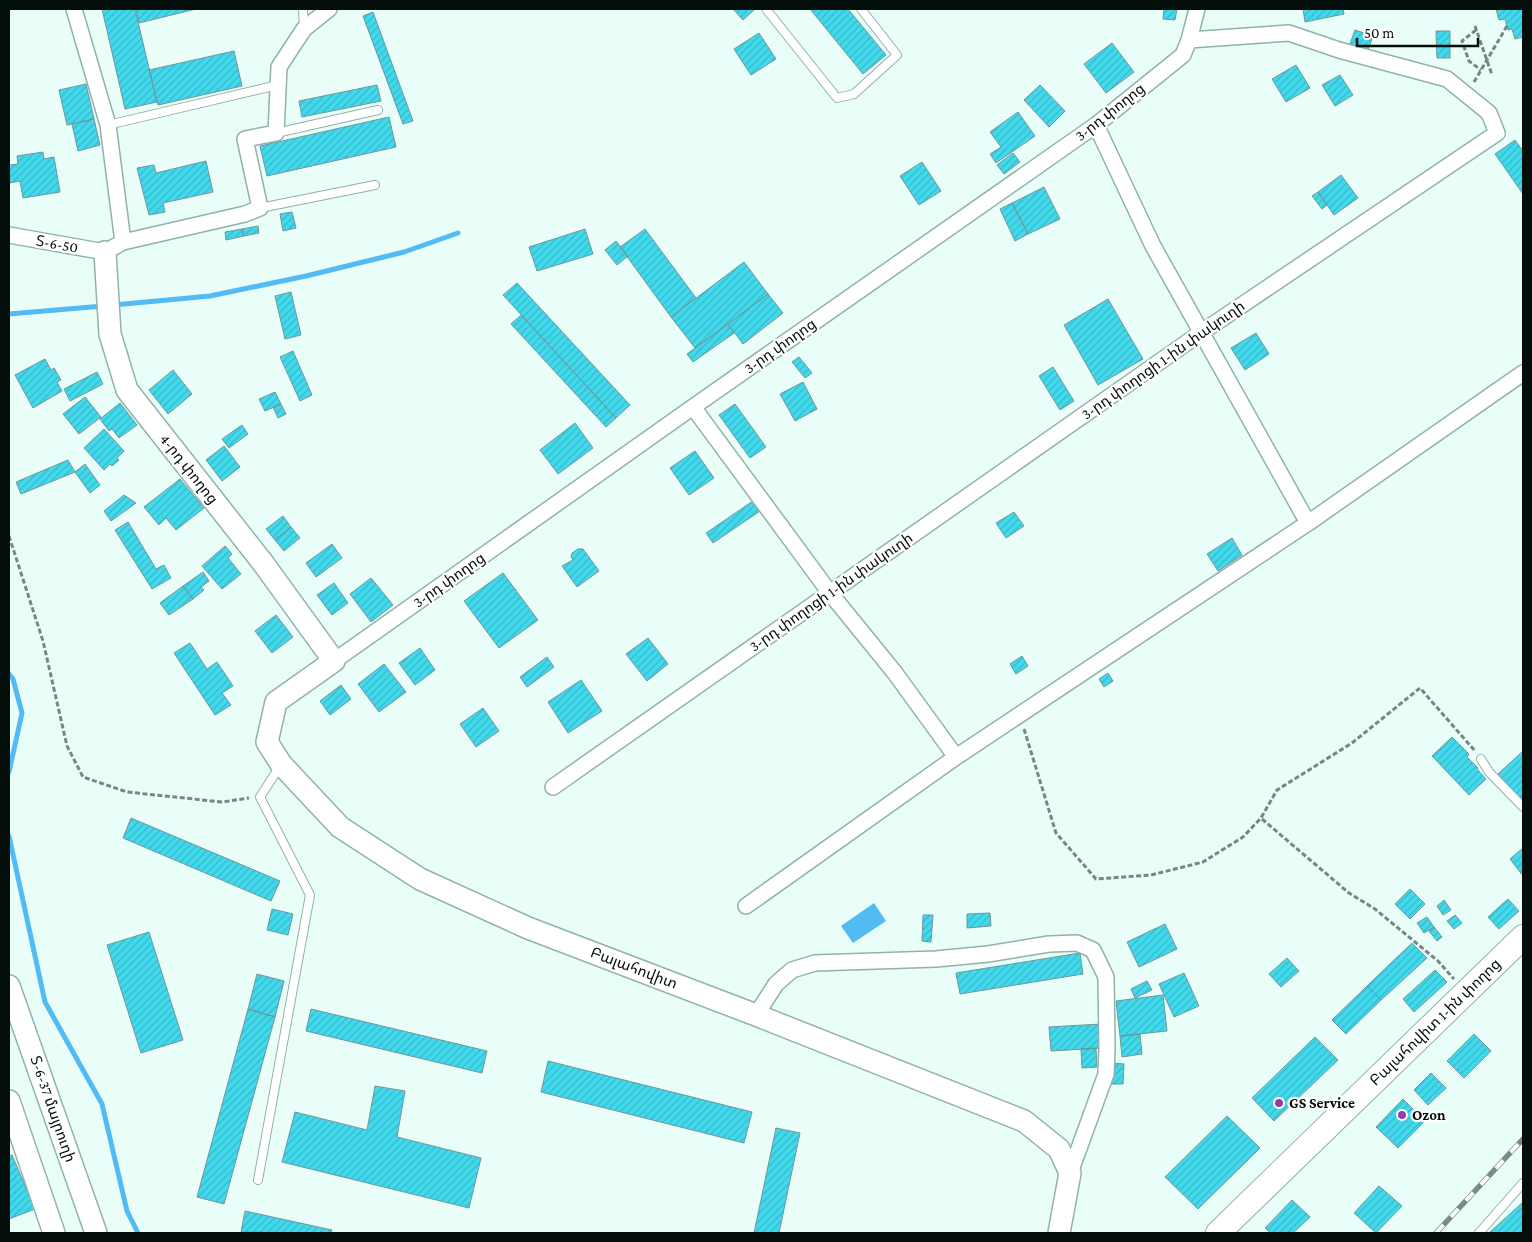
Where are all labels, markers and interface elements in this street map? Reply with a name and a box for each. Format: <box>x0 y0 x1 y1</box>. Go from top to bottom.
scale bar <box>1357 15 1478 47</box>
text: 50 m <box>1364 25 1394 41</box>
street label: 3-րդ փողոց <box>1072 80 1148 145</box>
street label: Տ-6-50 <box>35 232 79 256</box>
street label: 3-րդ փողոցի 1-ին փակուղի <box>1079 298 1248 423</box>
street label: 3-րդ փողոց <box>741 316 819 377</box>
street label: 4-րդ փողոց <box>156 431 221 508</box>
street label: 3-րդ փողոցի 1-ին փակուղի <box>747 530 916 655</box>
street label: 3-րդ փողոց <box>410 550 488 611</box>
street label: Բալահովիտ <box>588 944 680 993</box>
street label: Բալահովիտ 1-ին փողոց <box>1366 955 1504 1089</box>
street label: Տ-6-37 մայրուղի <box>26 1054 79 1165</box>
place label: GS Service <box>1289 1095 1355 1111</box>
marker: GS Service <box>1273 1097 1285 1109</box>
place label: Ozon <box>1412 1107 1446 1123</box>
marker: Ozon <box>1396 1109 1408 1121</box>

